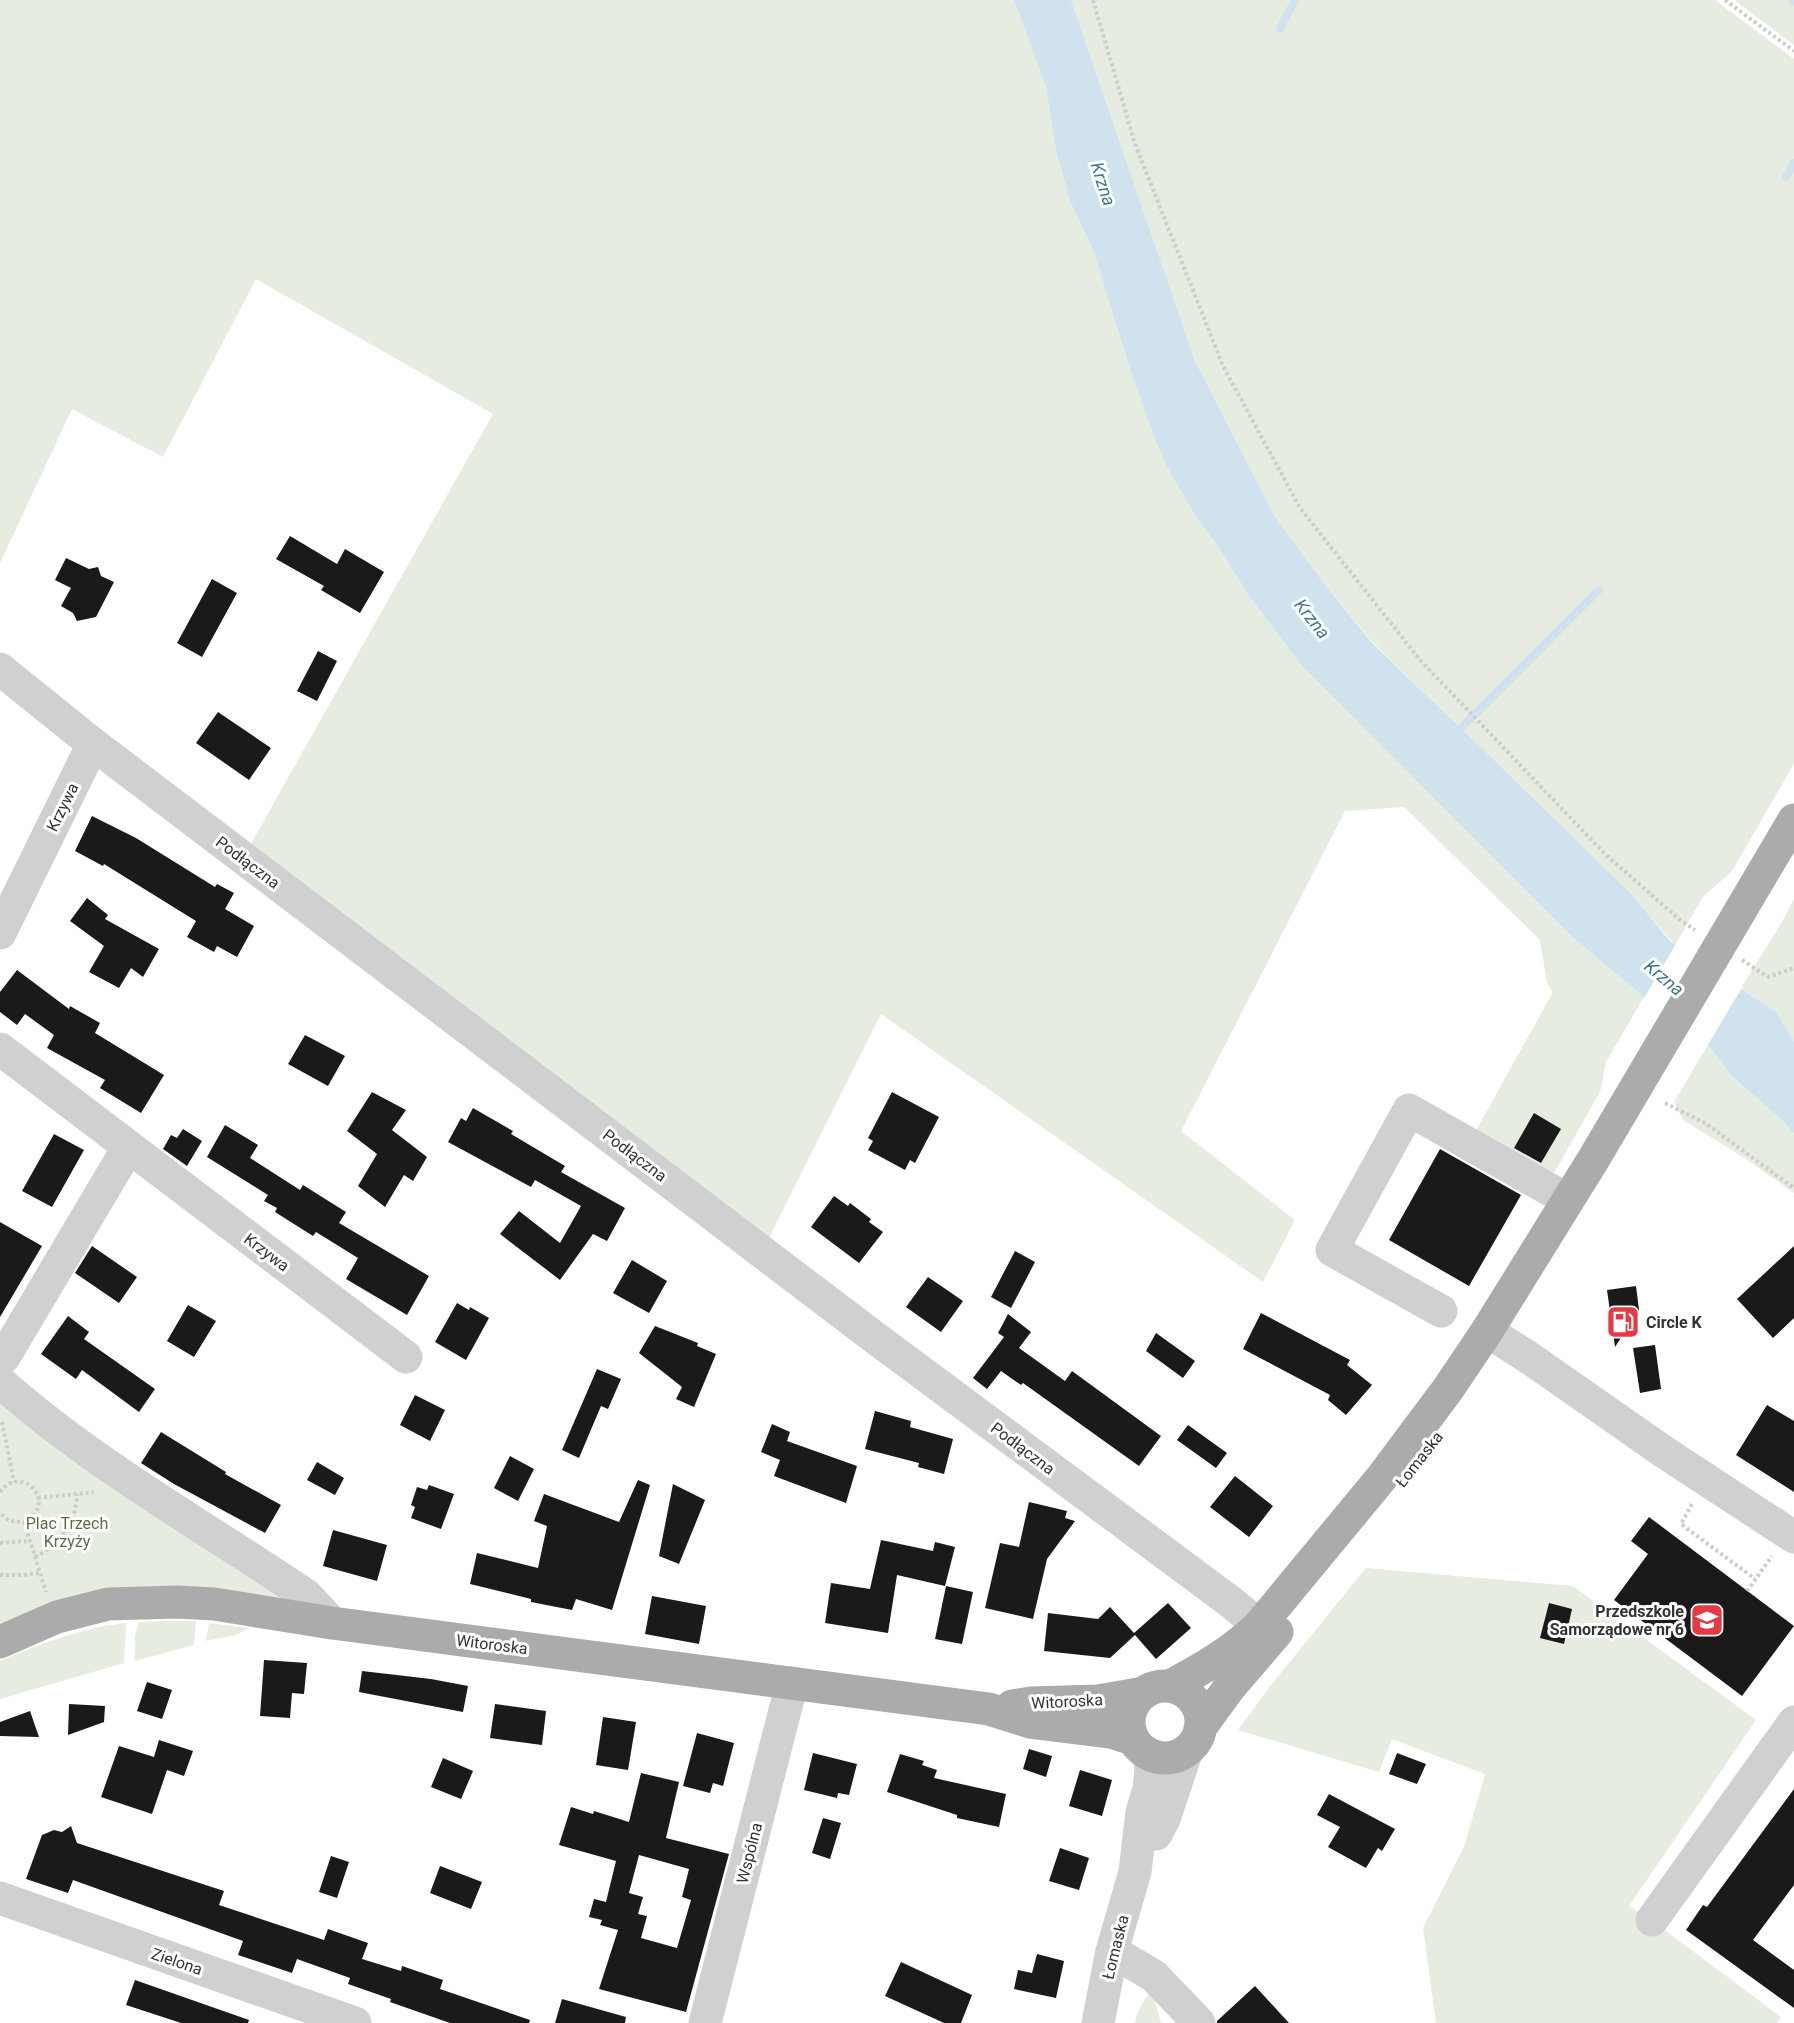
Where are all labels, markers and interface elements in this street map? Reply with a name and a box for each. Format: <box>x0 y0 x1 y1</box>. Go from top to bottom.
water label: Krzna <box>1087 159 1120 208</box>
water label: Krzna <box>1290 595 1334 643</box>
street label: Krzywa <box>43 780 82 835</box>
street label: Podłączna <box>212 832 283 893</box>
water label: Krzna <box>1640 955 1688 1000</box>
street label: Podłączna <box>599 1125 670 1186</box>
street label: Krzywa <box>240 1229 293 1276</box>
fuel station icon: Circle K <box>1605 1304 1641 1340</box>
place label: Circle K <box>1646 1313 1703 1332</box>
street label: Podłączna <box>987 1418 1058 1479</box>
street label: Łomaska <box>1392 1428 1447 1491</box>
park label: Plac Trzech Krzyży <box>26 1514 108 1551</box>
place label: Przedszkole Samorządowe nr 6 <box>1550 1602 1684 1639</box>
school or university icon: Przedszkole Samorządowe nr 6 <box>1689 1602 1725 1638</box>
street label: Witoroska <box>455 1631 529 1658</box>
street label: Witoroska <box>1031 1690 1103 1713</box>
street label: Wspólna <box>733 1821 766 1885</box>
street label: Łomaska <box>1098 1913 1133 1981</box>
street label: Zielona <box>149 1944 205 1979</box>

